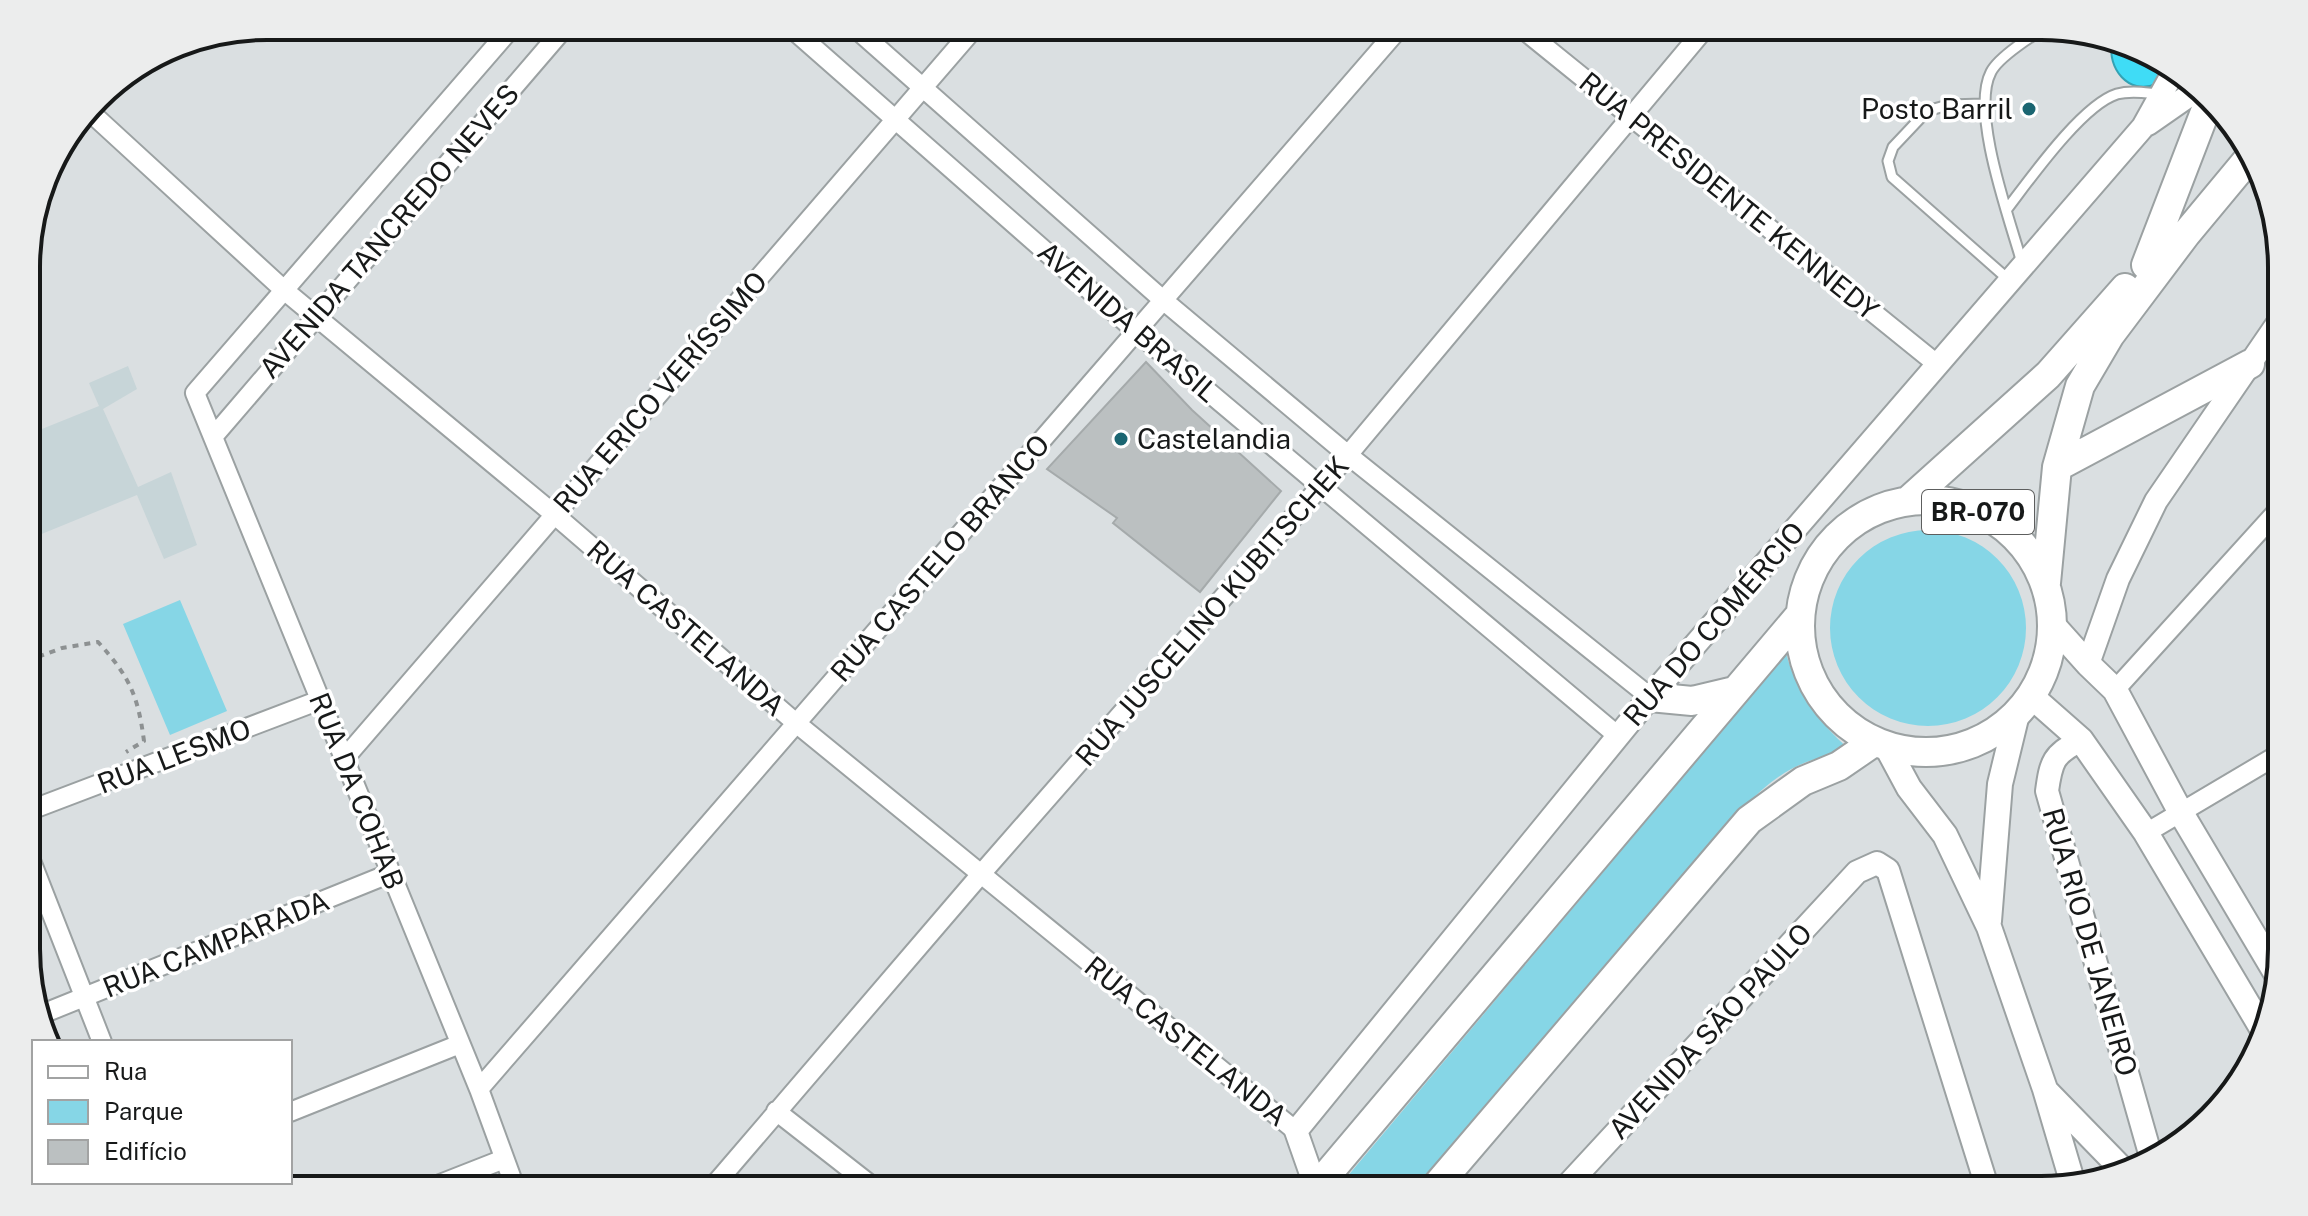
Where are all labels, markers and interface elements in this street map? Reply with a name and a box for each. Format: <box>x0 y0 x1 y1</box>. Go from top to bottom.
street label: RUA PRESIDENTE KENNEDY <box>1573 65 1885 326</box>
street label: AVENIDA TANCREDO NEVES <box>252 77 525 384</box>
place label: Posto Barril <box>1861 92 2013 125</box>
marker: Posto Barril <box>2020 100 2038 118</box>
street label: AVENIDA BRASIL <box>1032 234 1225 409</box>
street label: RUA ERICO VERÍSSIMO <box>546 265 773 519</box>
place label: Castelandia <box>1137 422 1291 455</box>
street label: RUA CASTELO BRANCO <box>823 427 1056 688</box>
marker: Castelandia <box>1112 430 1130 448</box>
street label: RUA JUSCELINO KUBITSCHEK <box>1068 449 1355 772</box>
road number: BR-070 <box>1922 490 2034 534</box>
street label: RUA DO COMÉRCIO <box>1616 515 1811 732</box>
street label: RUA CASTELANDA <box>581 533 792 722</box>
street label: RUA DA COHAB <box>303 688 412 894</box>
street label: RUA LESMO <box>93 711 255 800</box>
street label: RUA RIO DE JANEIRO <box>2036 804 2145 1080</box>
street label: RUA CAMPARADA <box>98 883 334 1004</box>
street label: AVENIDA SÃO PAULO <box>1601 916 1818 1145</box>
street label: RUA CASTELANDA <box>1079 949 1294 1132</box>
legend <box>32 1040 292 1184</box>
text: Rua <box>104 1057 147 1085</box>
text: Parque <box>104 1097 183 1125</box>
text: Edifício <box>104 1137 187 1165</box>

